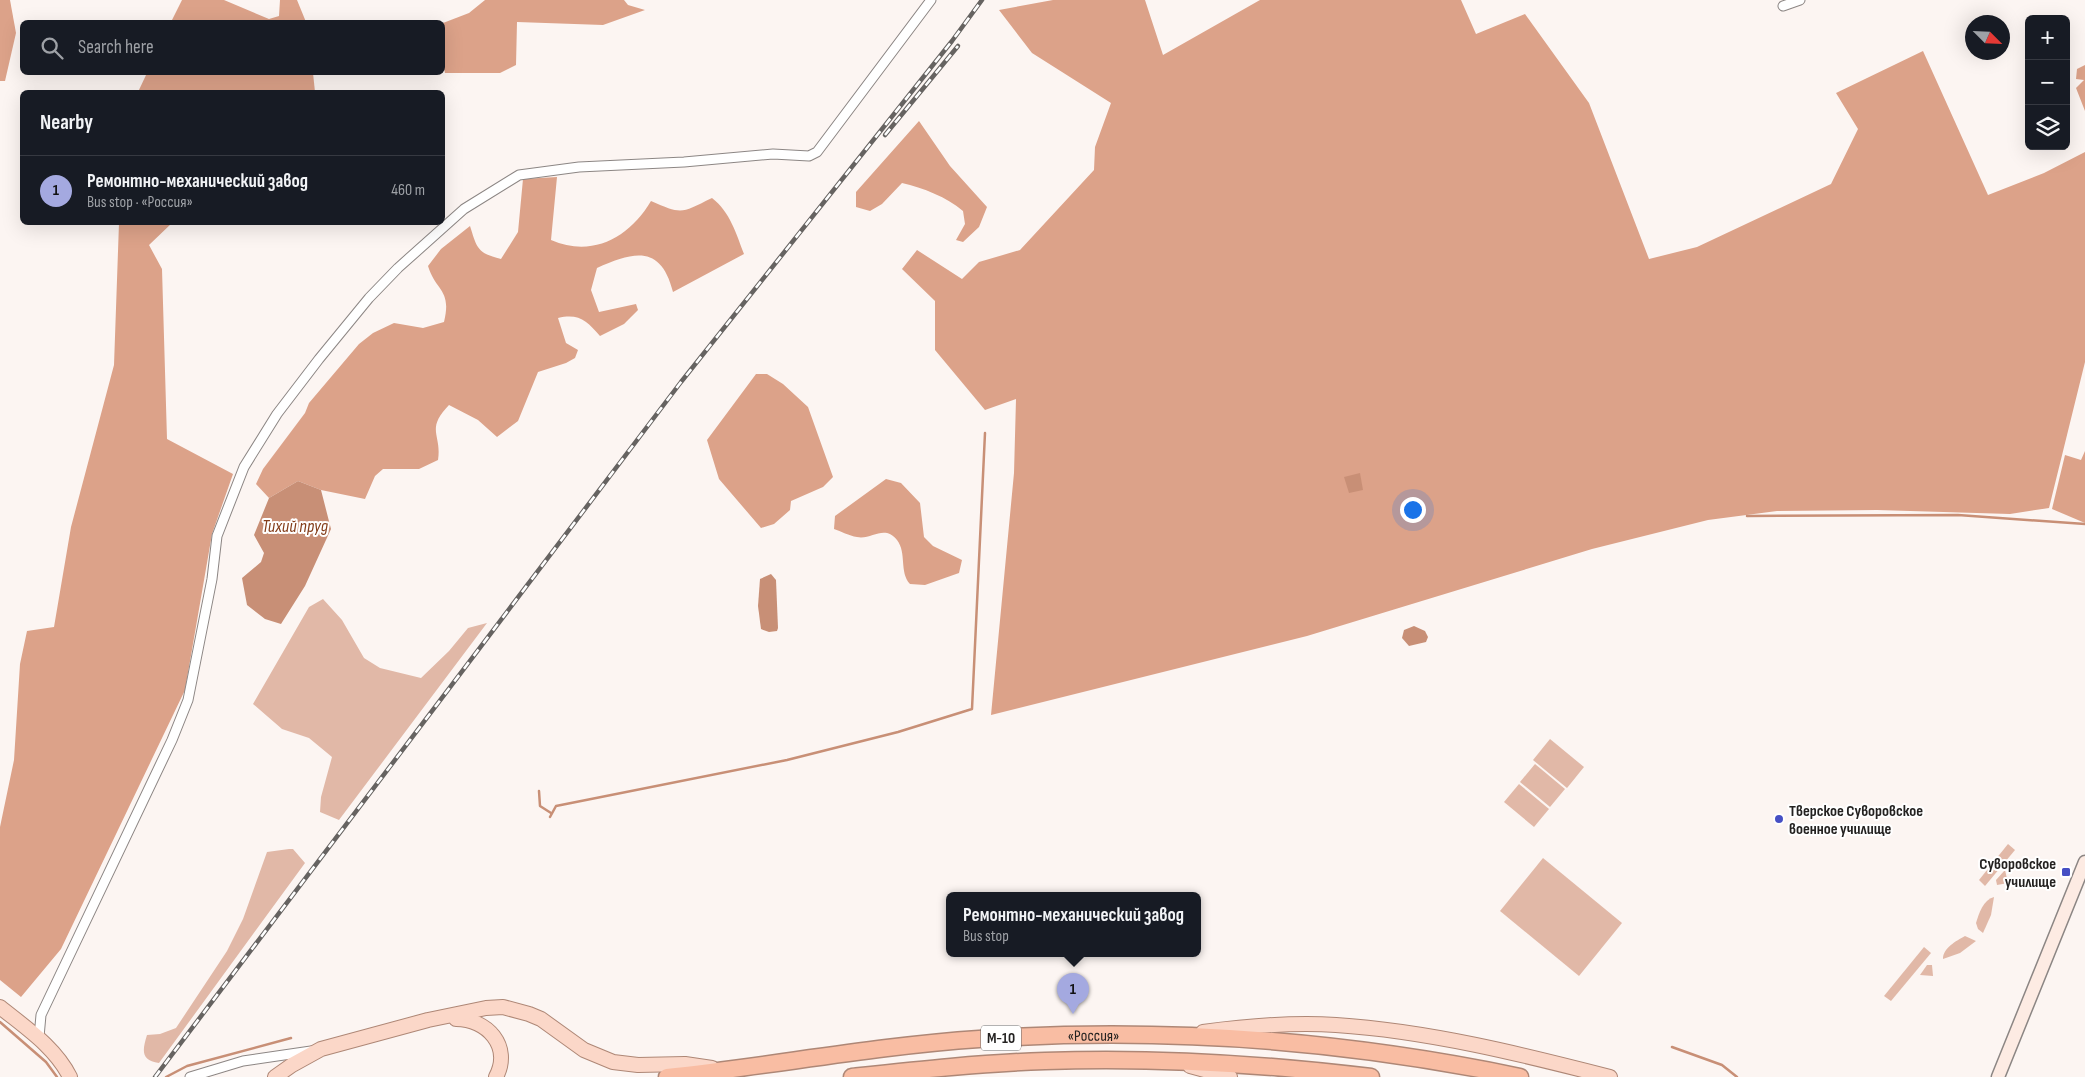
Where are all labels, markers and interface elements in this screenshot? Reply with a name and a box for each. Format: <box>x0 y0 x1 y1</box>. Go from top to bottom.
north arrow <box>1965 15 2010 60</box>
map controls <box>2025 15 2070 150</box>
button: + <box>2025 15 2070 60</box>
search box <box>20 20 445 75</box>
icon: search <box>38 34 66 62</box>
text: Search here <box>78 36 154 59</box>
button: − <box>2025 60 2070 105</box>
button: layers <box>2025 105 2070 150</box>
text: Nearby <box>40 110 93 135</box>
text: Ремонтно-механический завод <box>87 170 308 193</box>
text: 1 <box>53 181 59 200</box>
text: 460 m <box>391 181 425 200</box>
text: Bus stop · «Россия» <box>87 193 193 212</box>
your location <box>1400 497 1426 523</box>
water label: Тихий пруд <box>262 516 329 537</box>
place label: Тверское Суворовское военное училище <box>1789 802 1923 839</box>
marker: Тверское Суворовское военное училище <box>1773 813 1785 825</box>
place label: Суворовское училище <box>1979 855 2056 892</box>
marker: Суворовское училище <box>2060 866 2072 878</box>
popup <box>946 892 1201 957</box>
text: Ремонтно-механический завод <box>963 904 1184 927</box>
text: Bus stop <box>963 927 1009 946</box>
pin: 1 <box>1057 973 1089 1014</box>
road number: М-10 <box>981 1026 1021 1050</box>
street label: «Россия» <box>1067 1027 1119 1046</box>

